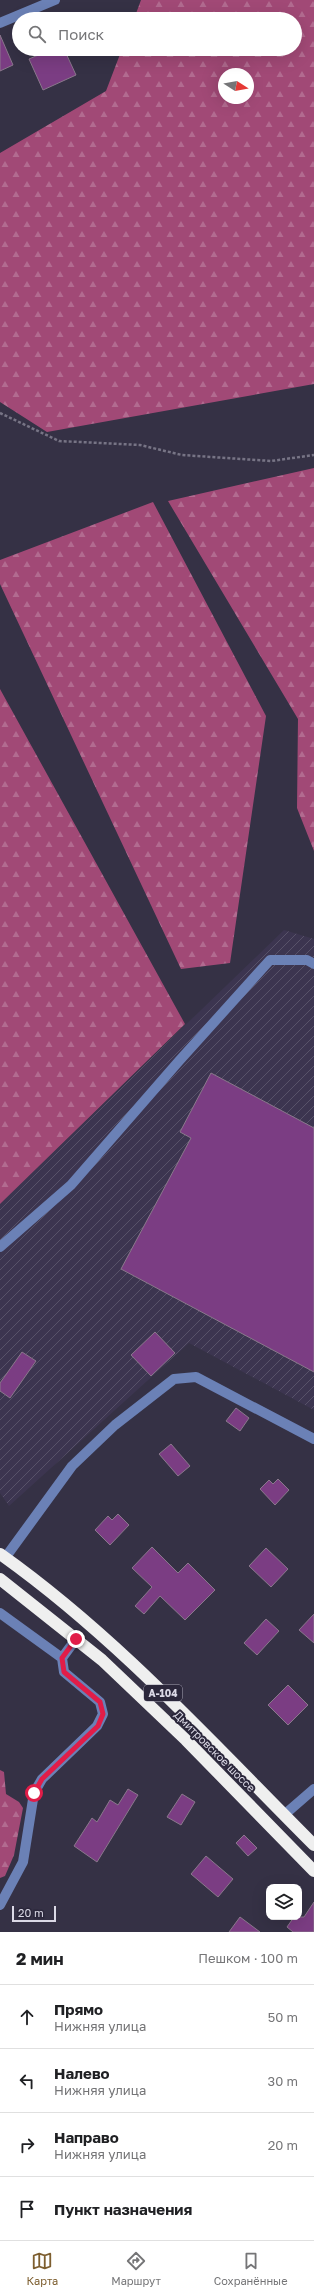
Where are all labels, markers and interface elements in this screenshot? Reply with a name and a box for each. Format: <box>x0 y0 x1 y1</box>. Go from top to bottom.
search box <box>12 12 302 56</box>
icon: search <box>26 23 48 45</box>
text: Поиск <box>58 25 104 43</box>
north arrow <box>218 68 254 104</box>
route end <box>67 1630 85 1648</box>
road number: А-104 <box>144 1685 182 1701</box>
street label: Дмитровское шоссе <box>172 1708 258 1794</box>
route start <box>25 1784 43 1802</box>
map controls <box>266 1884 302 1920</box>
button: layers <box>266 1884 302 1920</box>
scale bar <box>12 1904 56 1923</box>
text: 20 m <box>18 1906 44 1919</box>
text: 2 мин <box>16 1948 64 1969</box>
text: Пешком · 100 m <box>198 1950 298 1966</box>
text: Прямо <box>54 2000 103 2018</box>
icon: ahead <box>16 2006 38 2028</box>
text: 50 m <box>268 2009 298 2025</box>
text: Нижняя улица <box>54 2018 146 2034</box>
text: Налево <box>54 2064 110 2082</box>
icon: left <box>16 2070 38 2092</box>
text: 30 m <box>268 2073 298 2089</box>
text: Нижняя улица <box>54 2082 146 2098</box>
text: Направо <box>54 2128 119 2146</box>
icon: right <box>16 2134 38 2156</box>
text: 20 m <box>268 2137 298 2153</box>
text: Нижняя улица <box>54 2146 146 2162</box>
icon: arrive <box>16 2198 38 2220</box>
text: Пункт назначения <box>54 2200 192 2218</box>
tab: Карта <box>26 2250 58 2287</box>
tab: Маршрут <box>111 2250 161 2287</box>
tab: Сохранённые <box>214 2250 288 2287</box>

